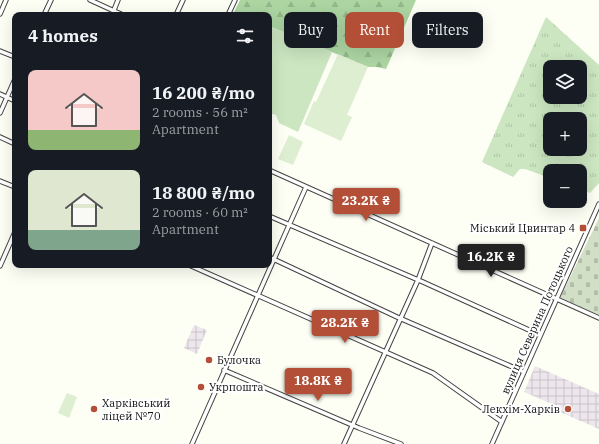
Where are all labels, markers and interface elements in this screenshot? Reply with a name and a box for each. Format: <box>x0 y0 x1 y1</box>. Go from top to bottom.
chip: Buy <box>284 12 337 48</box>
chip: Rent <box>345 12 404 48</box>
chip: Filters <box>412 12 483 48</box>
text: 4 homes <box>28 25 98 47</box>
icon: filters <box>234 25 256 47</box>
map controls <box>543 60 587 208</box>
button: layers <box>543 60 587 104</box>
text: 16 200 ₴/mo <box>152 82 255 104</box>
icon: home <box>60 86 108 134</box>
text: 2 rooms · 56 m² <box>152 104 248 121</box>
button: + <box>543 112 587 156</box>
text: Apartment <box>152 121 219 138</box>
button: − <box>543 164 587 208</box>
text: 18 800 ₴/mo <box>152 182 255 204</box>
icon: home <box>60 186 108 234</box>
pin: 23.2K ₴ <box>329 188 403 222</box>
text: 23.2K ₴ <box>342 192 390 209</box>
text: 2 rooms · 60 m² <box>152 204 248 221</box>
text: Apartment <box>152 221 219 238</box>
place label: Міський Цвинтар 4 <box>470 221 575 235</box>
marker: Міський Цвинтар 4 <box>578 223 588 233</box>
pin: 16.2K ₴ <box>454 244 528 278</box>
street label: вулиця Северина Потоцького <box>498 244 576 396</box>
text: 16.2K ₴ <box>467 248 515 265</box>
pin: 28.2K ₴ <box>308 310 382 344</box>
text: 28.2K ₴ <box>321 314 369 331</box>
place label: Булочка <box>217 353 261 367</box>
marker: Булочка <box>204 355 214 365</box>
pin: 18.8K ₴ <box>281 368 355 402</box>
text: 18.8K ₴ <box>294 372 342 389</box>
place label: Укрпошта <box>209 380 264 394</box>
marker: Укрпошта <box>196 382 206 392</box>
place label: Харківський ліцей №70 <box>102 396 171 423</box>
place label: Лекхім-Харків <box>482 402 560 416</box>
marker: Харківський ліцей №70 <box>89 404 99 414</box>
marker: Лекхім-Харків <box>563 404 573 414</box>

